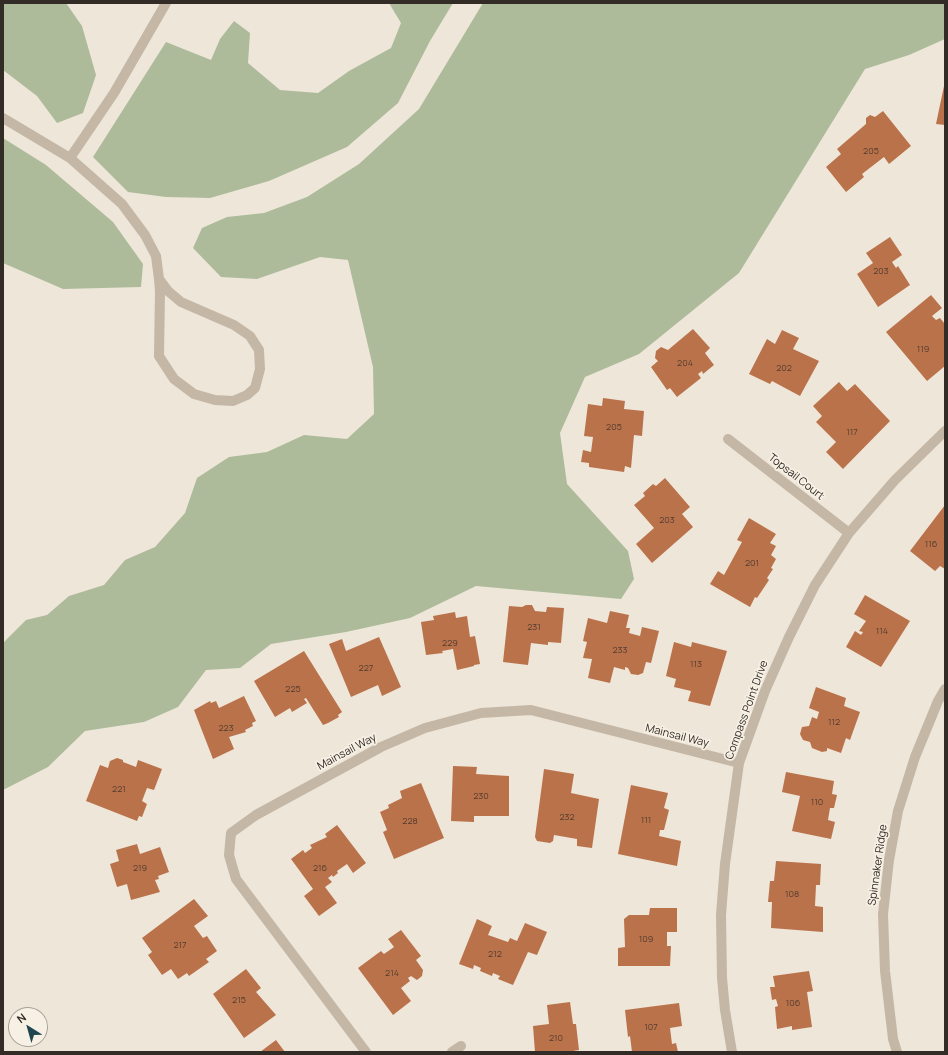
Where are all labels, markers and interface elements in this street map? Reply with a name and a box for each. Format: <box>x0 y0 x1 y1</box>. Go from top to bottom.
house number: 205 <box>863 146 879 156</box>
house number: 203 <box>873 266 889 276</box>
house number: 119 <box>917 344 929 354</box>
house number: 204 <box>677 358 693 368</box>
house number: 202 <box>776 363 792 373</box>
house number: 205 <box>606 422 622 432</box>
house number: 117 <box>846 427 858 437</box>
street label: Topsail Court <box>765 451 827 503</box>
house number: 203 <box>659 515 675 525</box>
house number: 116 <box>925 539 937 549</box>
house number: 201 <box>745 558 759 568</box>
house number: 231 <box>527 622 541 632</box>
house number: 114 <box>876 626 888 636</box>
house number: 229 <box>442 638 458 648</box>
house number: 233 <box>612 645 628 655</box>
house number: 113 <box>690 659 702 669</box>
street label: Compass Point Drive <box>723 659 771 761</box>
house number: 227 <box>359 663 373 673</box>
house number: 225 <box>285 684 301 694</box>
house number: 112 <box>828 717 840 727</box>
street label: Mainsail Way <box>644 722 710 750</box>
house number: 223 <box>218 723 234 733</box>
street label: Mainsail Way <box>315 731 379 773</box>
house number: 221 <box>112 784 126 794</box>
house number: 230 <box>473 791 489 801</box>
house number: 110 <box>811 797 823 807</box>
house number: 232 <box>559 812 575 822</box>
house number: 111 <box>641 815 651 825</box>
house number: 228 <box>402 816 418 826</box>
street label: Spinnaker Ridge <box>866 824 890 906</box>
house number: 219 <box>133 863 147 873</box>
house number: 216 <box>313 863 327 873</box>
house number: 108 <box>785 889 799 899</box>
house number: 109 <box>639 934 653 944</box>
house number: 217 <box>173 940 187 950</box>
house number: 212 <box>488 949 502 959</box>
house number: 214 <box>385 968 399 978</box>
house number: 215 <box>232 995 246 1005</box>
house number: 106 <box>786 998 800 1008</box>
north arrow <box>8 1007 48 1047</box>
text: N <box>13 1009 29 1026</box>
house number: 107 <box>644 1022 658 1032</box>
house number: 210 <box>549 1033 563 1043</box>

